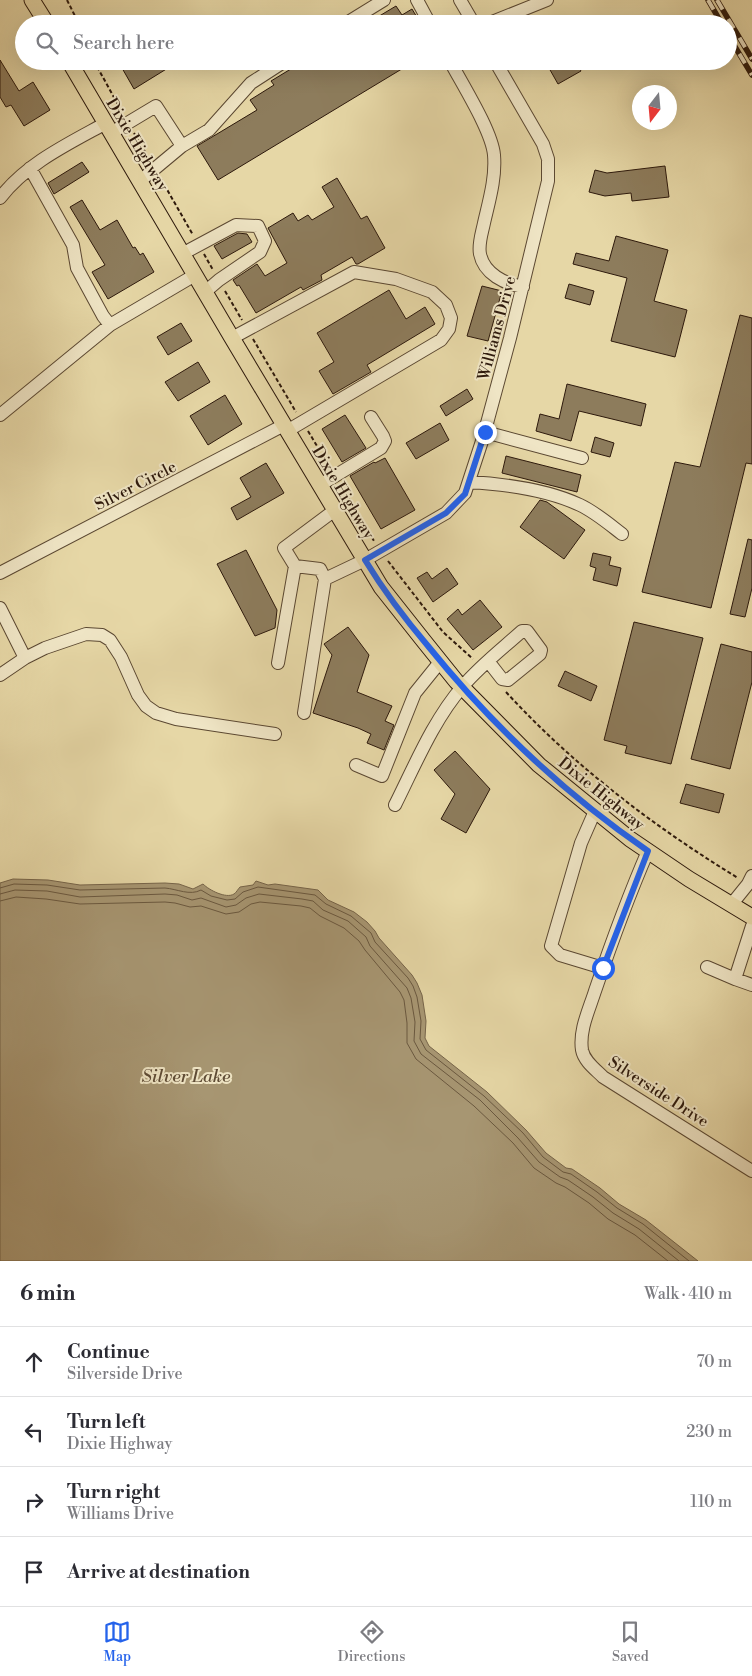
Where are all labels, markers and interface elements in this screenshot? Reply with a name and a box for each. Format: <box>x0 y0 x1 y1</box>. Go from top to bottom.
search box <box>15 15 737 70</box>
icon: search <box>33 29 61 57</box>
text: Search here <box>73 31 174 55</box>
north arrow <box>632 85 677 130</box>
street label: Dixie Highway <box>101 94 173 195</box>
street label: Williams Drive <box>473 274 520 384</box>
route end <box>474 421 497 444</box>
street label: Dixie Highway <box>307 442 379 543</box>
street label: Silver Circle <box>91 457 180 515</box>
street label: Dixie Highway <box>554 753 649 835</box>
route start <box>592 957 615 980</box>
street label: Silverside Drive <box>605 1052 712 1132</box>
water label: Silver Lake <box>142 1065 231 1088</box>
text: 6 min <box>20 1281 75 1307</box>
text: Walk · 410 m <box>644 1284 732 1304</box>
text: Continue <box>67 1340 150 1364</box>
icon: ahead <box>20 1348 48 1376</box>
text: 70 m <box>696 1352 732 1372</box>
text: Silverside Drive <box>67 1364 183 1384</box>
text: Turn left <box>67 1410 146 1434</box>
icon: left <box>20 1418 48 1446</box>
text: 230 m <box>686 1422 732 1442</box>
text: Dixie Highway <box>67 1434 172 1454</box>
text: Turn right <box>67 1480 160 1504</box>
icon: right <box>20 1488 48 1516</box>
text: 110 m <box>690 1492 732 1512</box>
text: Williams Drive <box>67 1504 174 1524</box>
icon: arrive <box>20 1558 48 1586</box>
text: Arrive at destination <box>67 1560 250 1584</box>
tab: Map <box>103 1618 131 1666</box>
tab: Directions <box>338 1618 405 1666</box>
tab: Saved <box>612 1618 649 1666</box>

